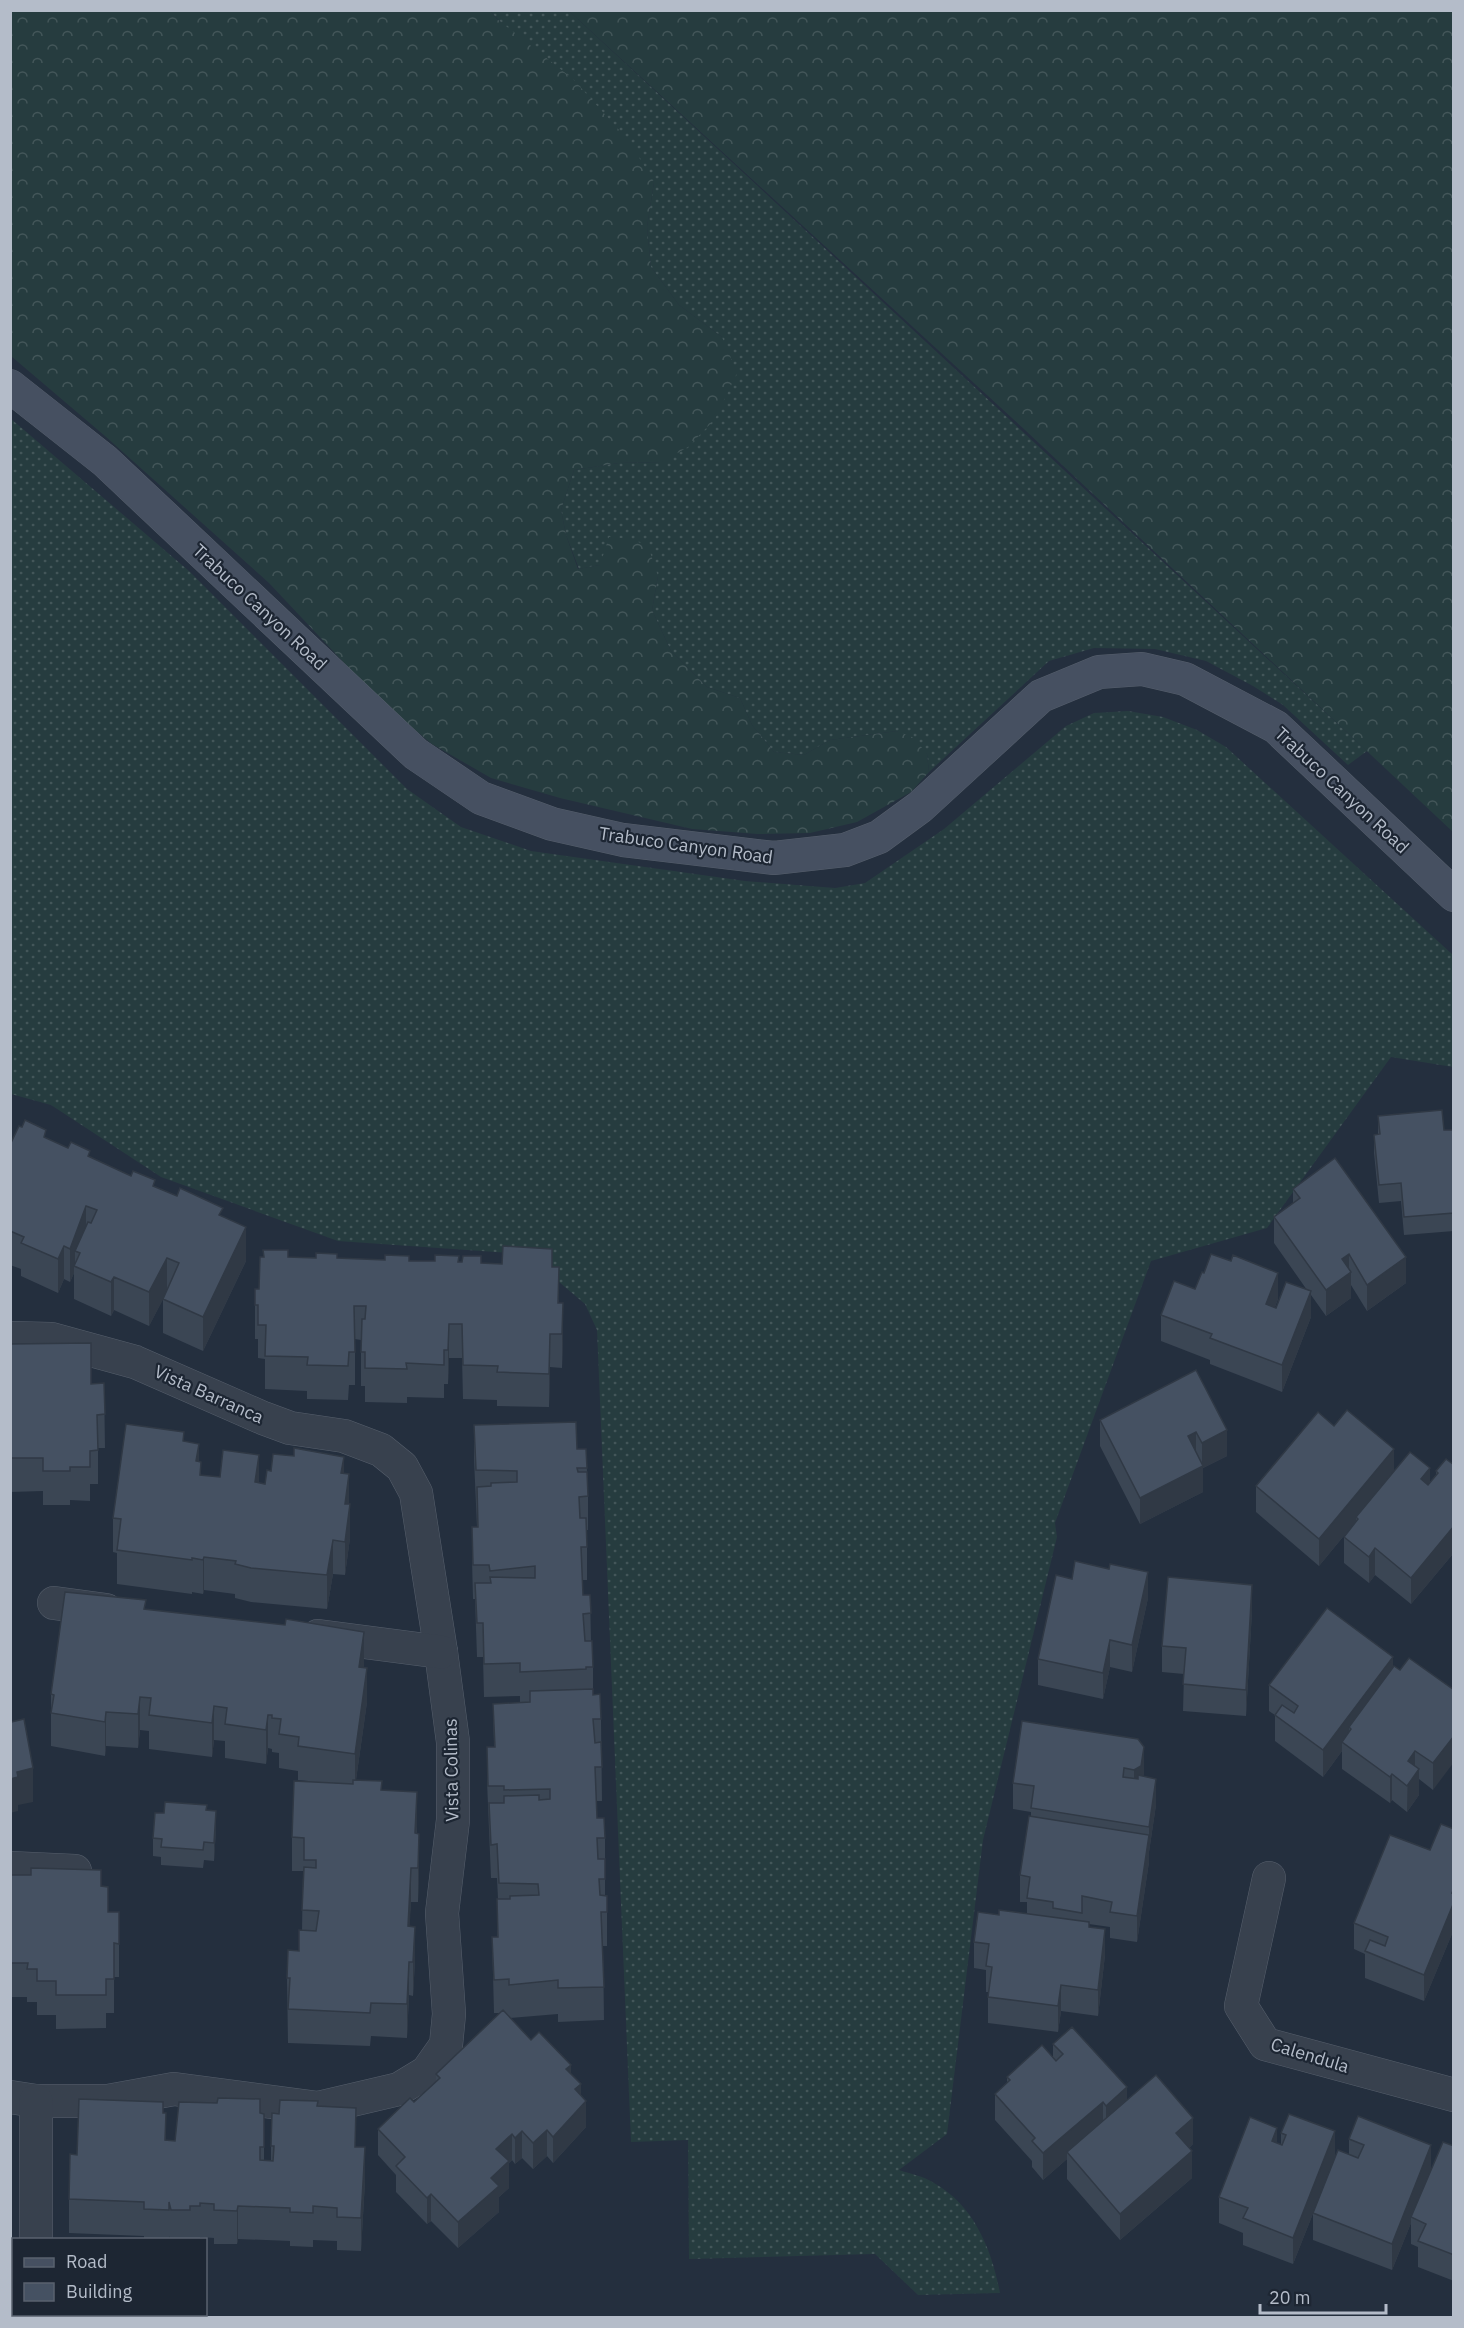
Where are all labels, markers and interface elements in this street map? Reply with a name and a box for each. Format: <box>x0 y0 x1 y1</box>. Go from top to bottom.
street label: Trabuco Canyon Road <box>188 539 332 675</box>
street label: Trabuco Canyon Road <box>1270 722 1414 858</box>
street label: Trabuco Canyon Road <box>598 821 774 869</box>
street label: Vista Barranca <box>151 1360 268 1429</box>
street label: Vista Colinas <box>439 1718 463 1822</box>
street label: Calendula <box>1268 2032 1352 2078</box>
legend <box>12 2238 207 2316</box>
text: Road <box>66 2250 107 2273</box>
scale bar <box>1260 2277 1386 2315</box>
text: Building <box>66 2280 133 2303</box>
text: 20 m <box>1269 2286 1311 2309</box>

